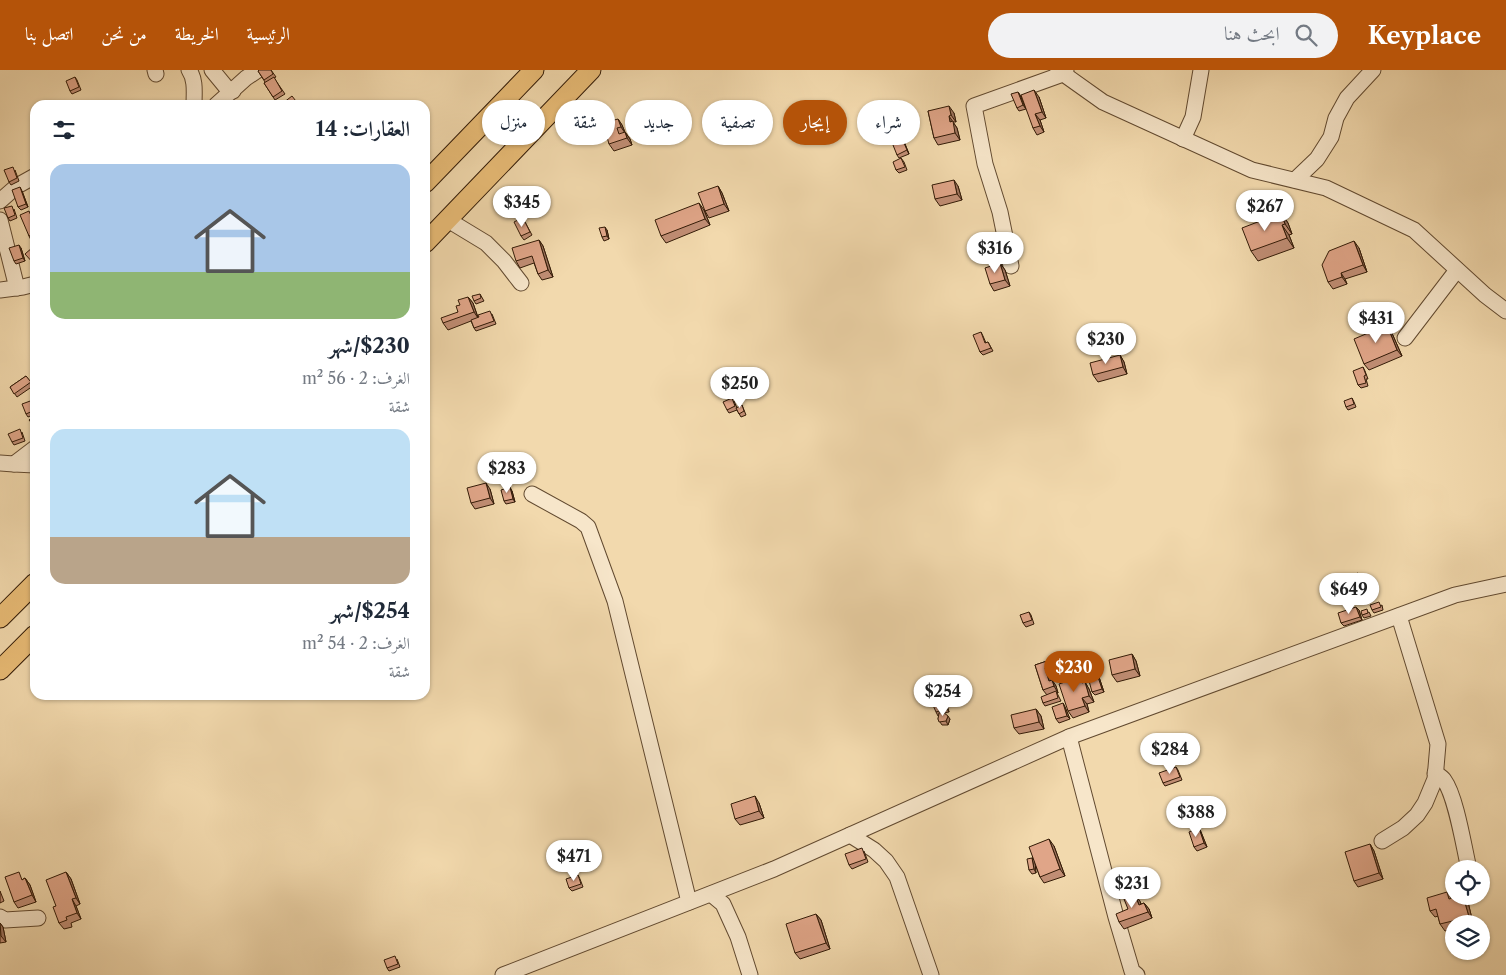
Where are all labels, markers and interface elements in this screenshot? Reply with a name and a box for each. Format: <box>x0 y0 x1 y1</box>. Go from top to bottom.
search box <box>988 13 1338 58</box>
icon: search <box>1292 21 1320 49</box>
text: Keyplace <box>1368 21 1481 50</box>
text: ابحث هنا <box>1224 22 1280 45</box>
text: اتصل بنا <box>25 23 73 45</box>
text: من نحن <box>101 23 147 45</box>
text: الخريطة <box>175 23 219 45</box>
text: الرئيسية <box>247 23 290 45</box>
chip: منزل <box>482 100 545 145</box>
chip: شقة <box>555 100 615 145</box>
chip: جديد <box>625 100 692 145</box>
chip: تصفية <box>702 100 773 145</box>
chip: إيجار <box>783 100 847 145</box>
chip: شراء <box>857 100 920 145</box>
icon: filters <box>50 116 78 144</box>
text: العقارات: 14 <box>316 116 410 141</box>
pin: $345 <box>492 186 552 228</box>
pin: $267 <box>1235 190 1295 232</box>
text: $345 <box>504 192 540 212</box>
icon: home <box>185 196 275 286</box>
text: $267 <box>1247 196 1283 216</box>
pin: $316 <box>965 232 1025 274</box>
text: $316 <box>978 238 1012 258</box>
pin: $431 <box>1346 302 1406 344</box>
text: $431 <box>1359 308 1393 328</box>
pin: $230 <box>1076 322 1136 365</box>
text: $230 <box>1087 329 1125 349</box>
text: $230/شهر <box>329 333 410 358</box>
pin: $250 <box>710 366 770 409</box>
text: الغرف: 2 · 56 m² <box>302 368 410 388</box>
text: $250 <box>721 373 759 393</box>
text: شقة <box>389 396 410 416</box>
pin: $283 <box>477 452 537 494</box>
text: $283 <box>488 458 526 478</box>
icon: home <box>185 461 275 551</box>
pin: $649 <box>1319 572 1379 615</box>
text: $649 <box>1330 579 1368 599</box>
text: $254/شهر <box>330 598 410 623</box>
text: الغرف: 2 · 54 m² <box>302 633 410 653</box>
pin: $230 <box>1044 650 1104 693</box>
text: $230 <box>1055 657 1093 677</box>
text: شقة <box>389 661 410 681</box>
pin: $254 <box>913 674 973 717</box>
text: $254 <box>925 681 961 701</box>
pin: $284 <box>1140 732 1200 775</box>
text: $284 <box>1151 739 1189 759</box>
pin: $388 <box>1166 796 1226 838</box>
text: $388 <box>1177 802 1215 822</box>
pin: $471 <box>544 840 604 882</box>
text: $471 <box>557 846 591 866</box>
map controls <box>1445 860 1490 960</box>
button: locate <box>1445 860 1490 905</box>
pin: $231 <box>1102 866 1162 909</box>
text: $231 <box>1115 873 1149 893</box>
button: layers <box>1445 915 1490 960</box>

